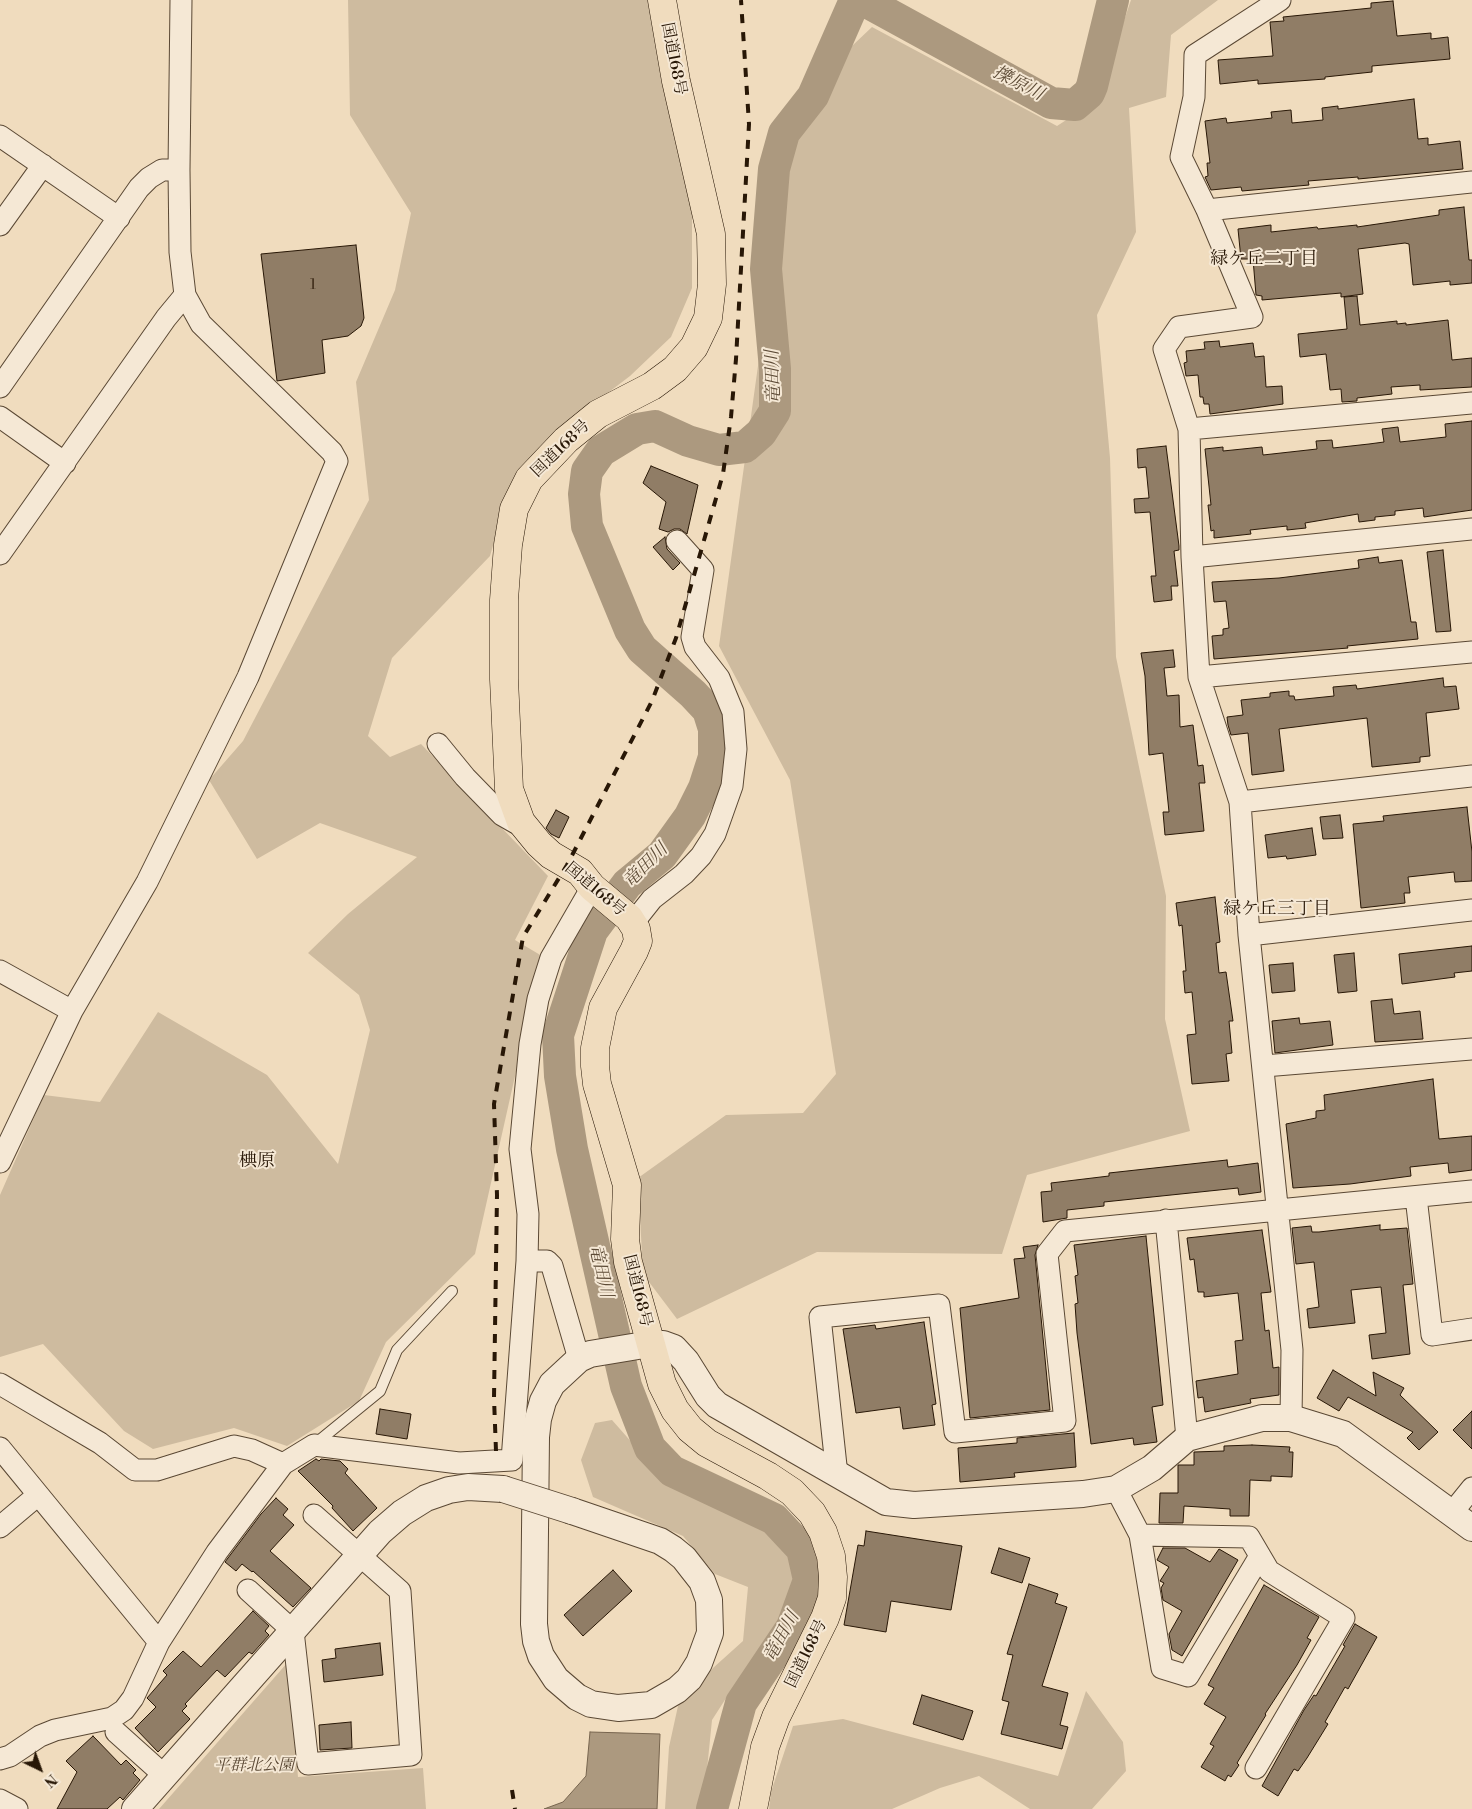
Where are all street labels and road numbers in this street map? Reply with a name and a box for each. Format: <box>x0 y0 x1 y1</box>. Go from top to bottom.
street label: 国道168号 <box>657 21 689 97</box>
street label: 国道168号 <box>528 416 594 482</box>
street label: 国道168号 <box>561 859 629 921</box>
street label: 国道168号 <box>619 1253 655 1329</box>
street label: 国道168号 <box>782 1617 832 1691</box>

